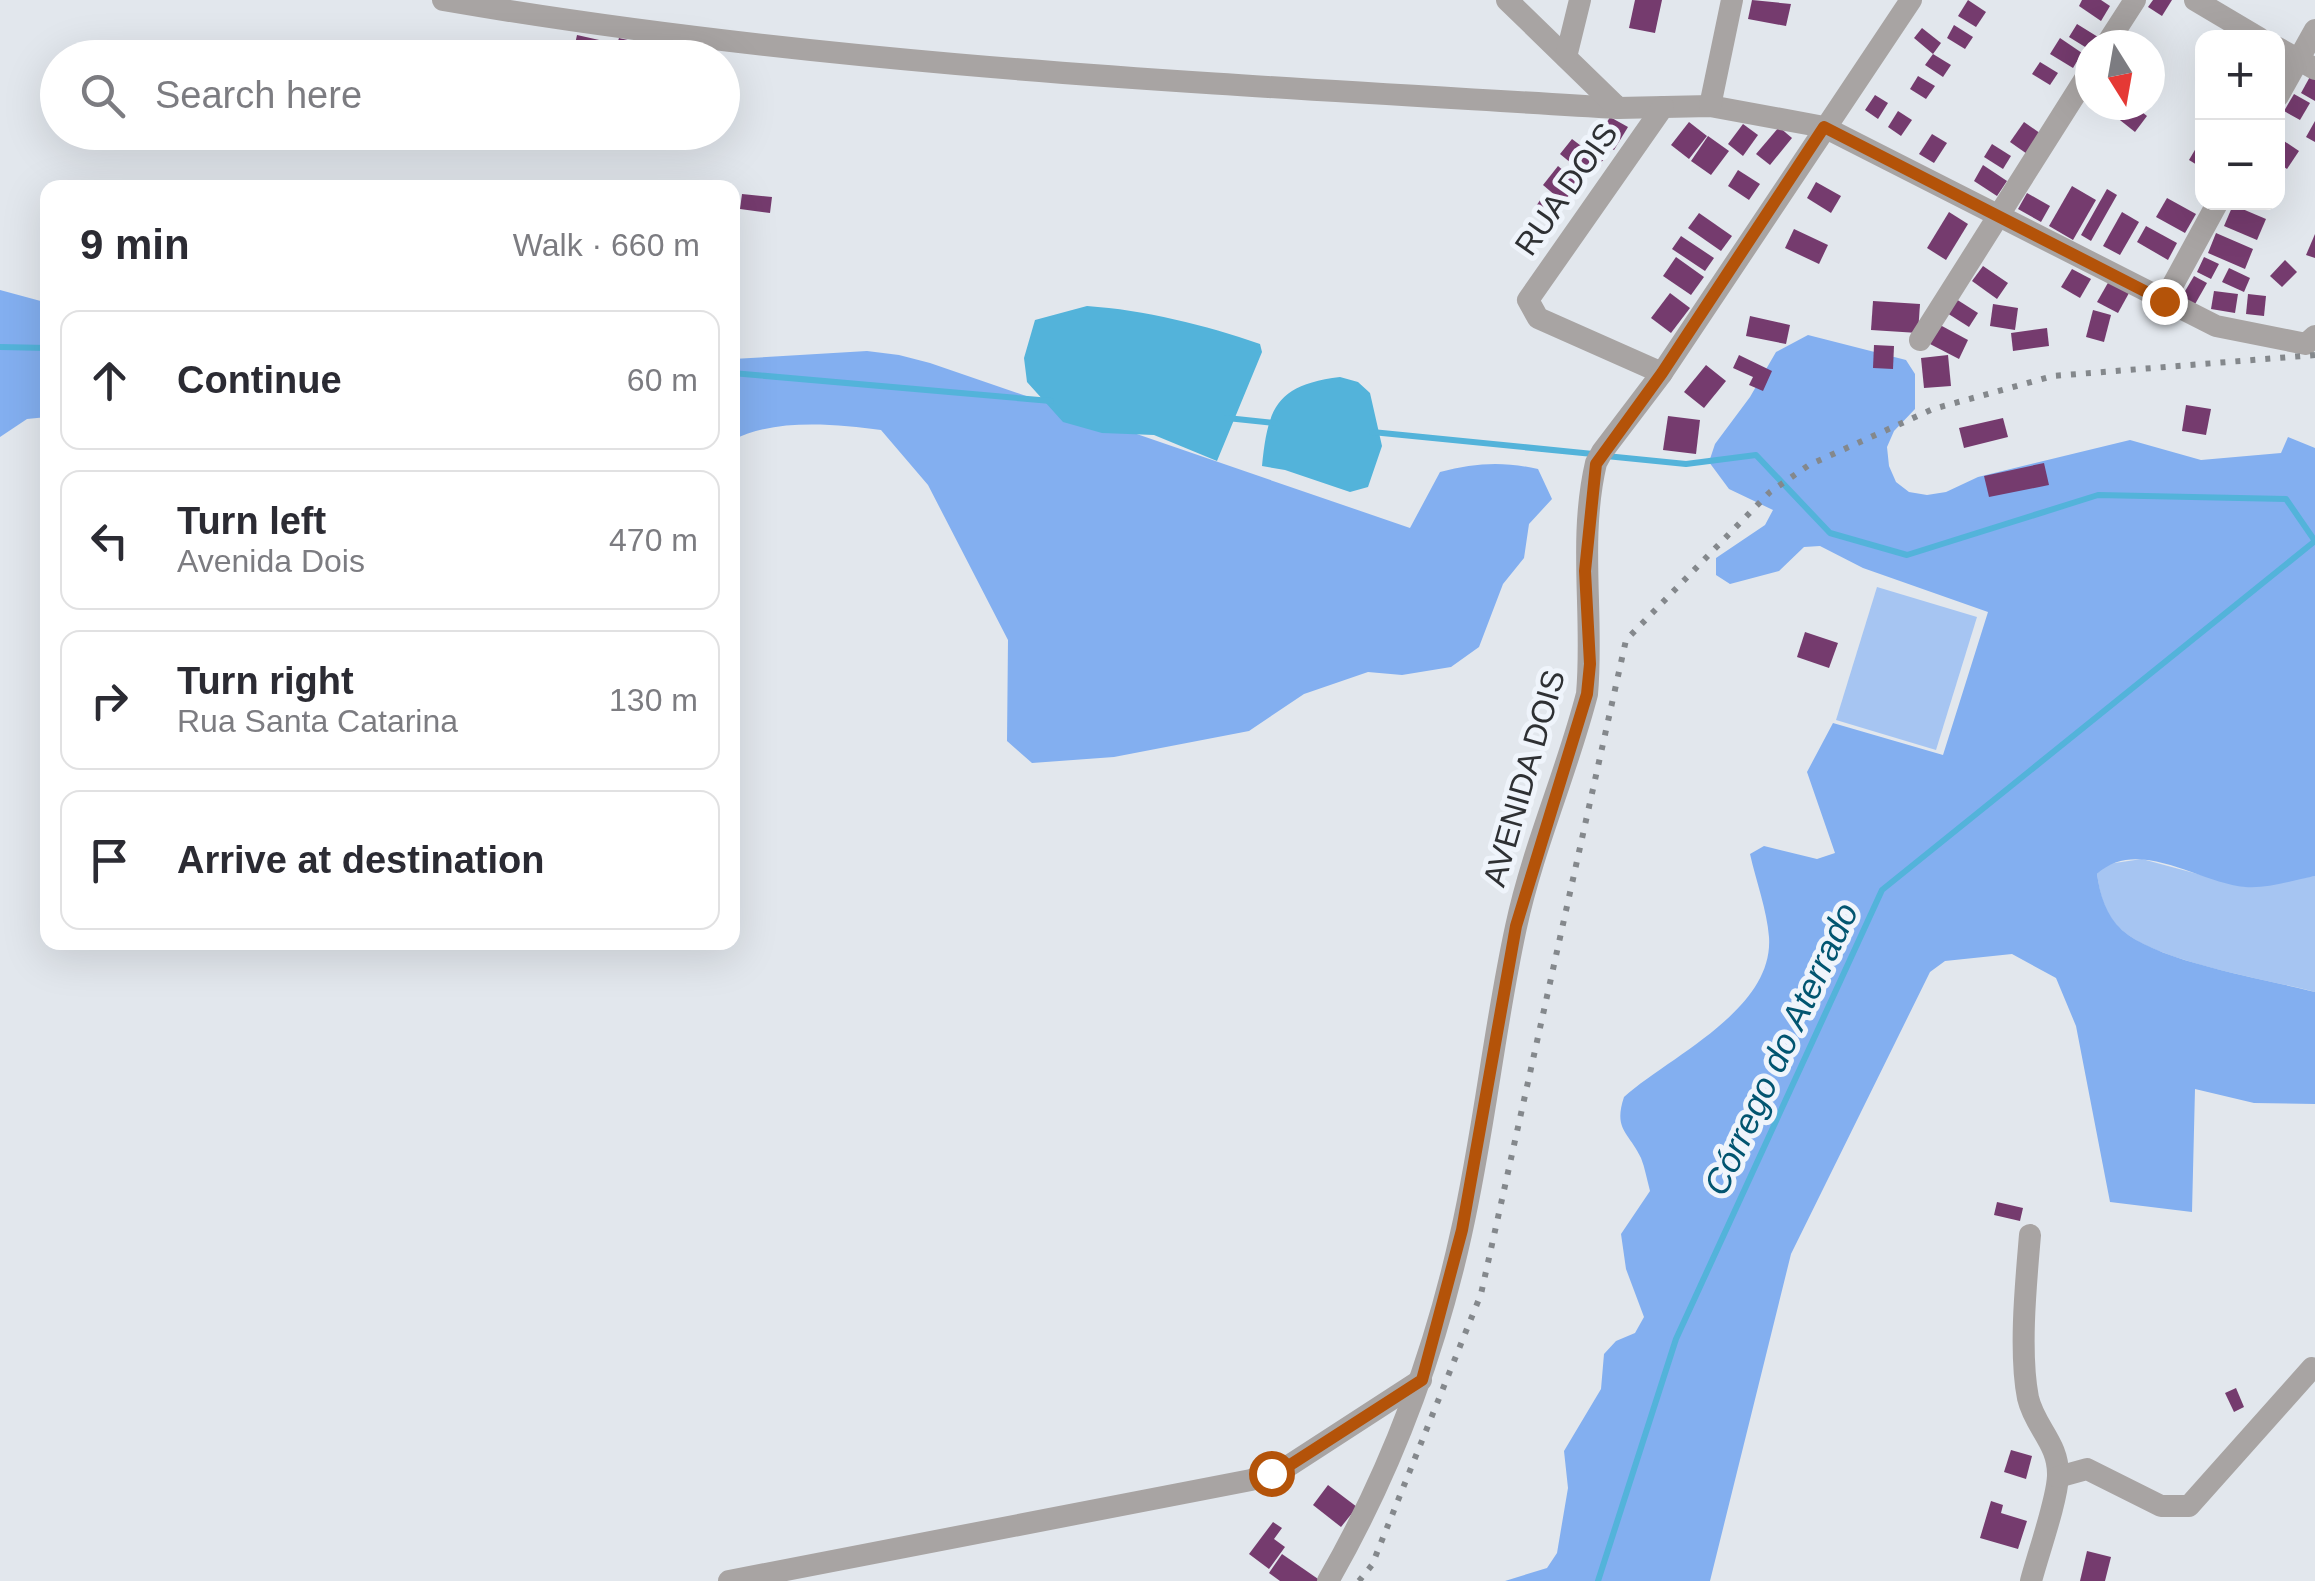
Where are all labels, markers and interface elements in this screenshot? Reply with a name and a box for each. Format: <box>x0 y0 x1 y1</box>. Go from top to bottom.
north arrow <box>2075 30 2165 120</box>
map controls <box>2195 30 2285 210</box>
button: + <box>2195 30 2285 120</box>
search box <box>40 40 740 150</box>
icon: search <box>75 68 130 123</box>
text: Search here <box>155 74 362 116</box>
street label: RUA DOIS <box>1507 116 1625 262</box>
button: − <box>2195 120 2285 210</box>
text: 9 min <box>80 221 190 268</box>
text: Walk · 660 m <box>513 227 700 263</box>
route end <box>2142 279 2188 325</box>
icon: ahead <box>82 353 137 408</box>
text: Continue <box>177 359 342 401</box>
text: 60 m <box>627 362 698 398</box>
text: Turn left <box>177 500 326 542</box>
icon: left <box>82 513 137 568</box>
text: 470 m <box>609 522 698 558</box>
text: Avenida Dois <box>177 543 365 579</box>
text: Turn right <box>177 660 354 702</box>
street label: AVENIDA DOIS <box>1476 666 1572 890</box>
icon: right <box>82 673 137 728</box>
text: 130 m <box>609 682 698 718</box>
text: Rua Santa Catarina <box>177 703 458 739</box>
icon: arrive <box>82 833 137 888</box>
text: Arrive at destination <box>177 839 544 881</box>
water label: Córrego do Aterrado <box>1696 897 1865 1201</box>
route start <box>1249 1451 1295 1497</box>

